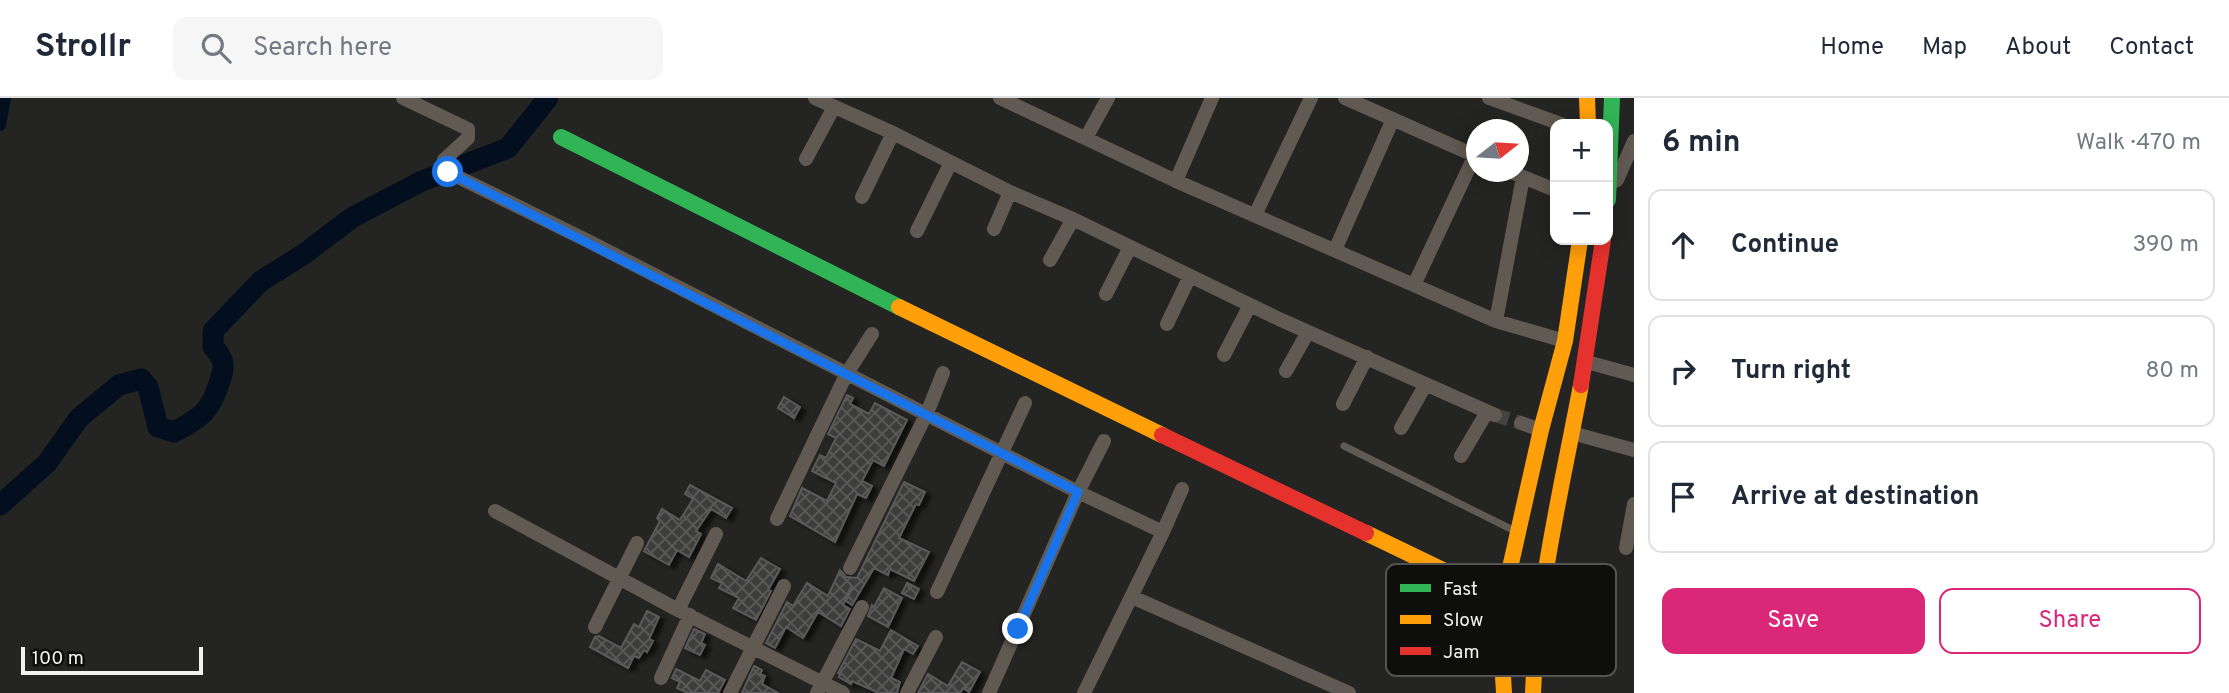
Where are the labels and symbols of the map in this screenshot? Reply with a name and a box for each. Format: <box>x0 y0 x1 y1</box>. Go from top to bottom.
north arrow <box>1466 119 1529 182</box>
route start <box>432 156 463 187</box>
legend <box>1386 564 1616 676</box>
text: Fast <box>1443 578 1478 602</box>
text: Slow <box>1443 609 1483 633</box>
route end <box>1002 613 1033 644</box>
text: Jam <box>1443 641 1480 665</box>
scale bar <box>21 644 203 676</box>

